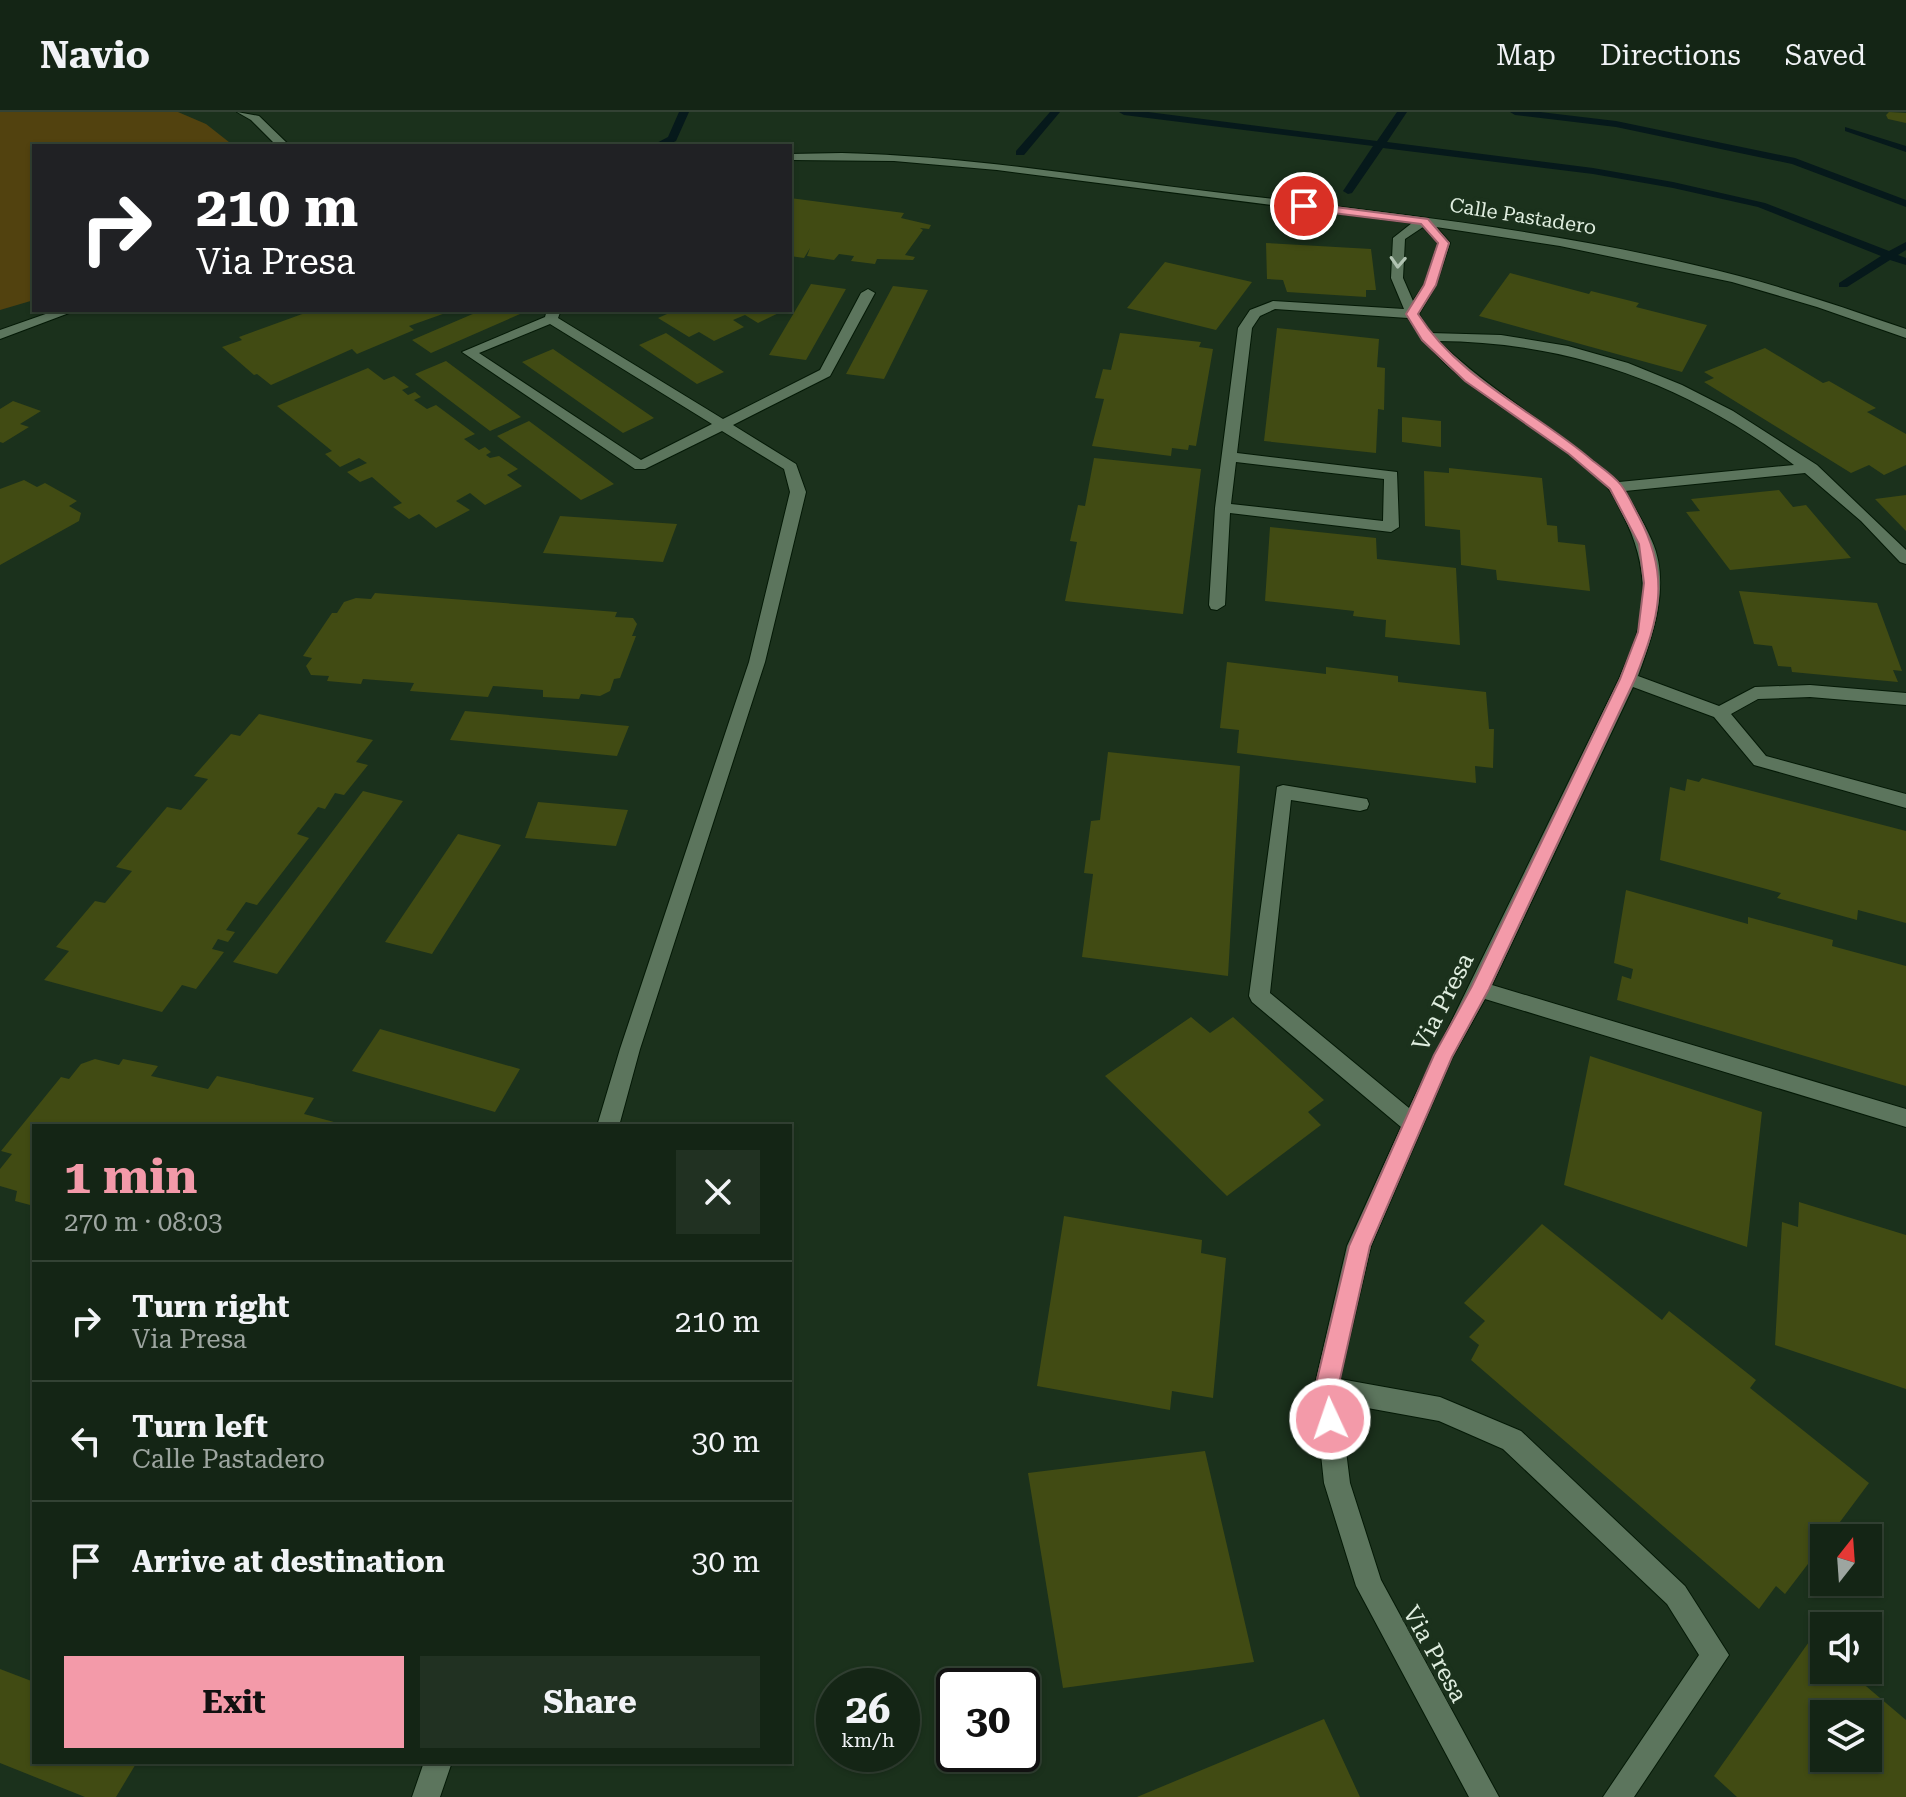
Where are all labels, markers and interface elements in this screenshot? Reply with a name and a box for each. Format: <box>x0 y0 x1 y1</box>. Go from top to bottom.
text: Navio <box>40 33 150 77</box>
text: Map <box>1496 39 1556 72</box>
text: Directions <box>1600 39 1741 72</box>
text: Saved <box>1785 39 1866 72</box>
pin <box>1270 172 1338 240</box>
text: 210 m <box>196 174 358 240</box>
icon: right <box>64 176 168 280</box>
icon: arrive <box>1282 184 1326 228</box>
street label: Calle Pastadero <box>1448 193 1598 239</box>
text: Via Presa <box>196 241 355 283</box>
one-way arrow <box>1390 256 1407 269</box>
street label: Via Presa <box>1406 948 1480 1056</box>
text: 1 min <box>64 1149 197 1205</box>
button: close <box>676 1150 760 1234</box>
text: 270 m · 08:03 <box>64 1207 223 1237</box>
text: Turn right <box>132 1289 289 1324</box>
icon: right <box>64 1299 108 1343</box>
text: 210 m <box>675 1304 760 1339</box>
text: Via Presa <box>132 1324 247 1354</box>
position arrow <box>1288 1377 1372 1461</box>
text: Turn left <box>132 1409 268 1444</box>
icon: left <box>64 1419 108 1463</box>
text: 30 m <box>691 1424 760 1459</box>
text: Calle Pastadero <box>132 1444 325 1474</box>
north arrow <box>1810 1524 1882 1596</box>
map controls <box>1810 1524 1882 1772</box>
icon: arrive <box>64 1539 108 1583</box>
text: Arrive at destination <box>132 1544 445 1579</box>
text: 30 m <box>691 1544 760 1579</box>
street label: Via Presa <box>1397 1601 1473 1707</box>
button: sound <box>1810 1612 1882 1684</box>
button: Exit <box>64 1656 404 1748</box>
button: Share <box>420 1656 760 1748</box>
speed limit sign: 30 <box>936 1668 1040 1772</box>
text: 26 <box>846 1686 890 1733</box>
button: layers <box>1810 1700 1882 1772</box>
text: km/h <box>841 1728 895 1752</box>

